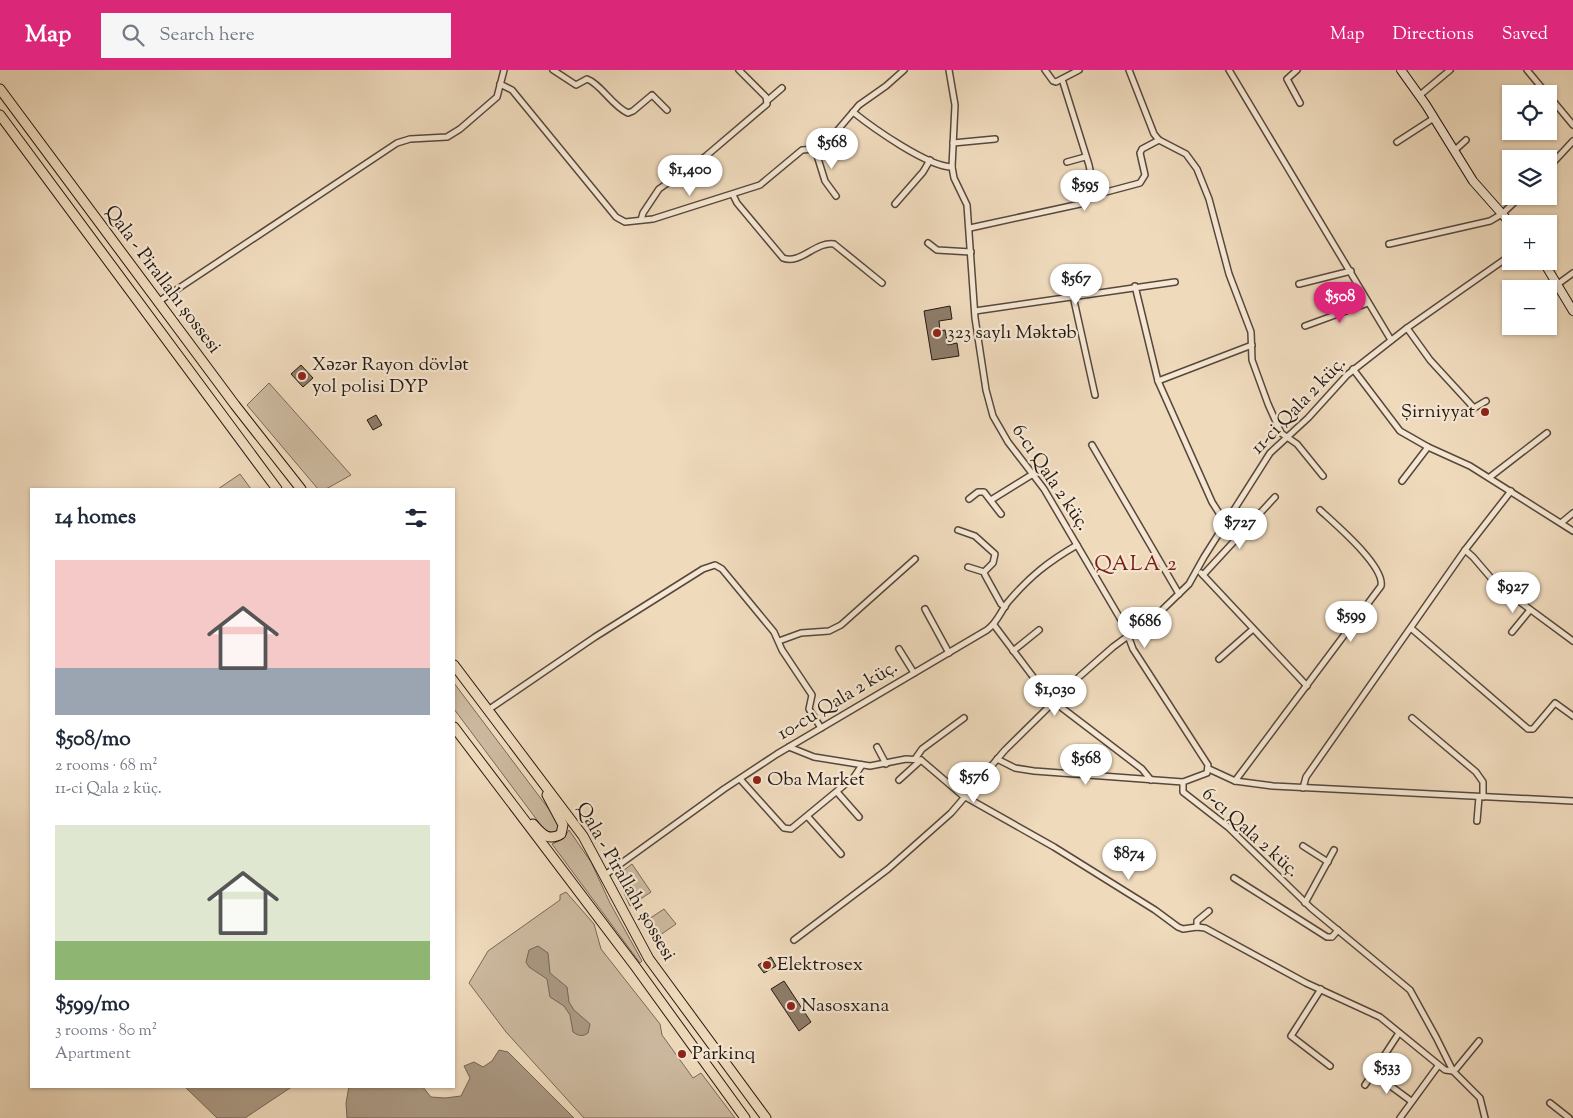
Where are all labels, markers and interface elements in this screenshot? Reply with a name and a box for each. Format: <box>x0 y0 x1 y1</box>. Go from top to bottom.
search box <box>101 13 451 58</box>
text: Map <box>25 18 71 52</box>
icon: search <box>119 21 147 49</box>
text: Search here <box>159 22 255 49</box>
text: Map <box>1330 22 1365 48</box>
text: Directions <box>1393 22 1474 48</box>
text: Saved <box>1502 22 1548 48</box>
map controls <box>1502 85 1557 335</box>
button: locate <box>1502 85 1557 140</box>
pin: $568 <box>802 128 862 170</box>
text: $568 <box>817 132 847 155</box>
button: layers <box>1502 150 1557 205</box>
pin: $1,400 <box>649 154 731 197</box>
text: $1,400 <box>669 159 711 182</box>
pin: $595 <box>1055 170 1115 212</box>
text: $595 <box>1071 174 1099 197</box>
street label: Qala - Pirallahı şossesi <box>97 200 227 360</box>
button: + <box>1502 215 1557 270</box>
pin: $567 <box>1046 264 1106 306</box>
text: $567 <box>1061 268 1091 291</box>
button: − <box>1502 280 1557 335</box>
pin: $508 <box>1310 282 1370 324</box>
text: $508 <box>1325 286 1355 309</box>
place label: 323 saylı Məktəb <box>947 320 1077 347</box>
marker: 323 saylı Məktəb <box>931 327 943 339</box>
street label: 11-ci Qala 2 küç. <box>1245 351 1353 461</box>
place label: Xəzər Rayon dövlət yol polisi DYP <box>312 352 469 401</box>
marker: Xəzər Rayon dövlət yol polisi DYP <box>296 370 308 382</box>
place label: Şirniyyat <box>1401 399 1475 426</box>
marker: Şirniyyat <box>1479 406 1491 418</box>
street label: 6-cı Qala 2 küç. <box>1004 419 1096 537</box>
text: 14 homes <box>55 503 136 533</box>
icon: filters <box>402 504 430 532</box>
pin: $727 <box>1210 508 1270 550</box>
text: $727 <box>1224 512 1256 535</box>
district label: QALA 2 <box>1094 550 1178 580</box>
pin: $927 <box>1483 572 1543 614</box>
text: $927 <box>1497 576 1529 599</box>
icon: home <box>198 593 288 683</box>
pin: $599 <box>1321 600 1381 643</box>
text: $599 <box>1336 605 1366 628</box>
pin: $686 <box>1115 606 1175 649</box>
text: $686 <box>1129 611 1161 634</box>
street label: 10-cu Qala 2 küç. <box>773 654 903 748</box>
pin: $1,030 <box>1014 674 1096 717</box>
text: $1,030 <box>1035 679 1075 702</box>
text: $508/mo <box>55 725 131 755</box>
pin: $568 <box>1056 744 1116 786</box>
text: $568 <box>1071 748 1101 771</box>
text: 2 rooms · 68 m² <box>55 755 158 778</box>
pin: $576 <box>944 762 1004 804</box>
text: $576 <box>959 766 989 789</box>
place label: Oba Market <box>767 767 865 794</box>
marker: Oba Market <box>751 774 763 786</box>
text: 11-ci Qala 2 küç. <box>55 778 162 801</box>
street label: 6-cı Qala 2 küç. <box>1195 782 1305 884</box>
street label: Qala - Pirallahı şossesi <box>568 798 682 966</box>
pin: $874 <box>1099 838 1159 881</box>
text: $874 <box>1113 843 1145 866</box>
icon: home <box>198 858 288 948</box>
place label: Elektrosex <box>777 952 863 979</box>
marker: Elektrosex <box>761 959 773 971</box>
text: $599/mo <box>55 990 130 1020</box>
place label: Nasosxana <box>801 993 890 1020</box>
marker: Nasosxana <box>785 1000 797 1012</box>
text: 3 rooms · 80 m² <box>55 1020 157 1043</box>
place label: Parkinq <box>692 1041 756 1068</box>
text: Apartment <box>55 1043 131 1066</box>
marker: Parkinq <box>676 1048 688 1060</box>
pin: $533 <box>1357 1052 1417 1095</box>
text: $533 <box>1374 1057 1400 1080</box>

